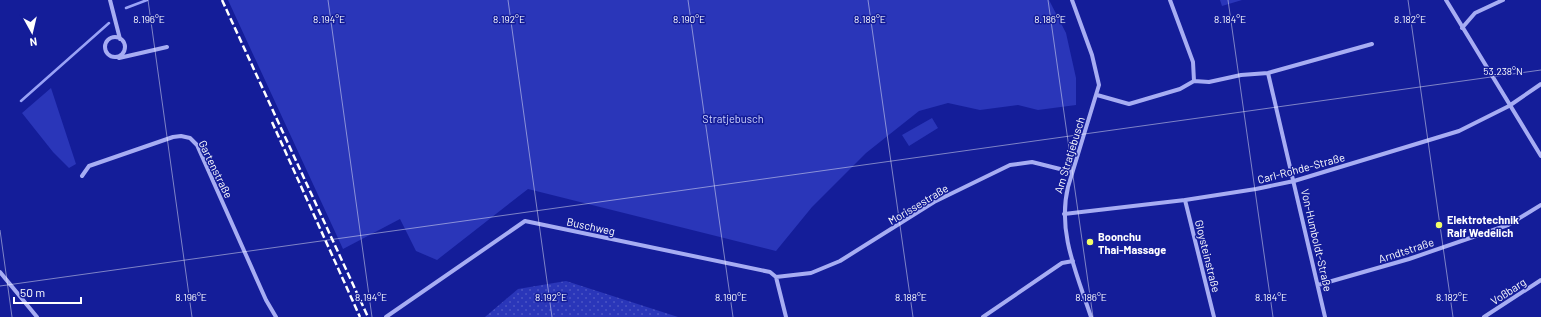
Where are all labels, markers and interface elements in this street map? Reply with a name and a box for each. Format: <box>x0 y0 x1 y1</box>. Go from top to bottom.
north arrow <box>12 12 52 52</box>
text: 8.196°E <box>133 13 165 25</box>
text: 8.194°E <box>313 13 345 25</box>
text: 8.192°E <box>493 13 525 25</box>
text: 8.190°E <box>673 13 705 25</box>
text: 8.188°E <box>854 13 886 25</box>
text: 8.186°E <box>1034 13 1066 25</box>
text: 8.184°E <box>1214 13 1246 25</box>
text: 8.182°E <box>1394 13 1426 25</box>
text: N <box>29 35 38 49</box>
text: 53.238°N <box>1483 65 1523 77</box>
park label: Stratjebusch <box>702 112 764 125</box>
street label: Am Stratjebusch <box>1051 115 1087 195</box>
street label: Gartenstraße <box>196 138 236 200</box>
street label: Carl-Rohde-Straße <box>1256 150 1346 186</box>
street label: Morissestraße <box>886 181 950 227</box>
street label: Von-Humboldt-Straße <box>1299 187 1335 293</box>
place label: Elektrotechnik Ralf Wedelich <box>1447 213 1519 239</box>
street label: Buschweg <box>566 215 616 237</box>
street label: Gloysteinstraße <box>1193 218 1223 294</box>
marker: Elektrotechnik Ralf Wedelich <box>1434 220 1444 230</box>
place label: Boonchu Thai-Massage <box>1098 230 1166 256</box>
street label: Arndtstraße <box>1377 235 1435 265</box>
marker: Boonchu Thai-Massage <box>1085 237 1095 247</box>
street label: Voßbarg <box>1488 275 1528 307</box>
scale bar <box>14 279 81 305</box>
text: 50 m <box>20 285 45 299</box>
text: 8.196°E <box>175 291 207 303</box>
text: 8.194°E <box>355 291 387 303</box>
text: 8.192°E <box>535 291 567 303</box>
text: 8.190°E <box>715 291 747 303</box>
text: 8.188°E <box>895 291 927 303</box>
text: 8.186°E <box>1075 291 1107 303</box>
text: 8.184°E <box>1255 291 1287 303</box>
text: 8.182°E <box>1436 291 1468 303</box>

